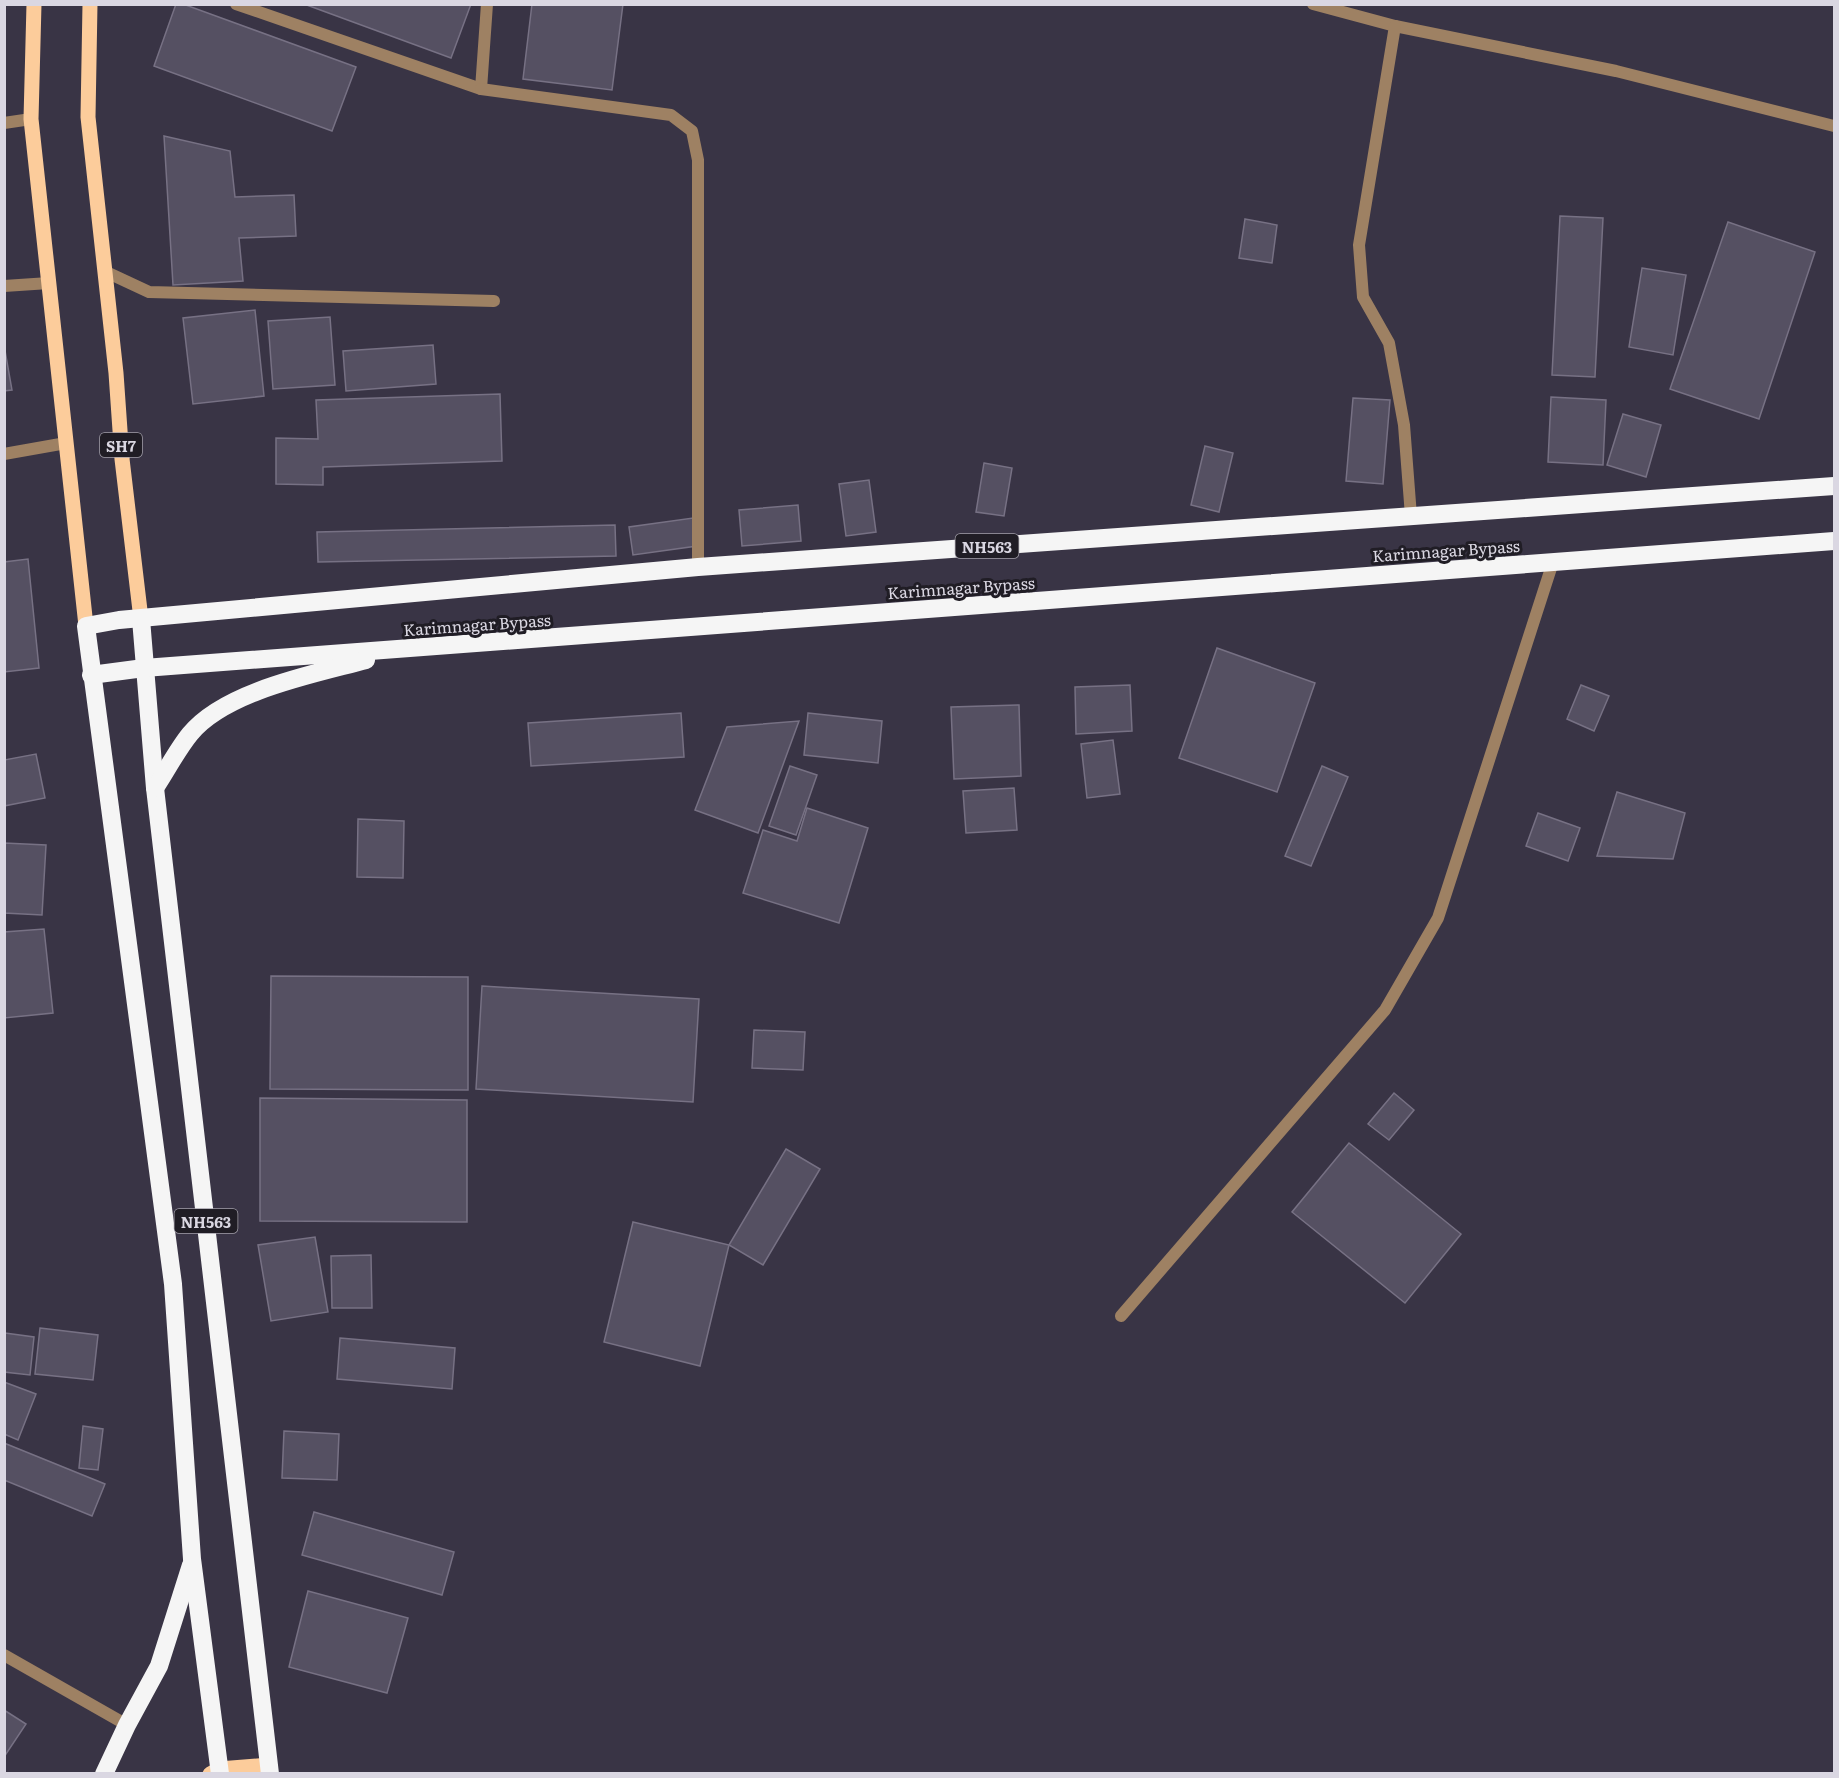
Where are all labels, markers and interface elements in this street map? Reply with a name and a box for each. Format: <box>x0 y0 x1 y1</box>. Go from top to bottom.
road number: SH7 <box>100 433 142 457</box>
street label: Karimnagar Bypass <box>1371 533 1521 567</box>
road number: NH563 <box>956 534 1018 558</box>
street label: Karimnagar Bypass <box>886 570 1036 604</box>
street label: Karimnagar Bypass <box>402 607 552 641</box>
road number: NH563 <box>174 1209 238 1233</box>

